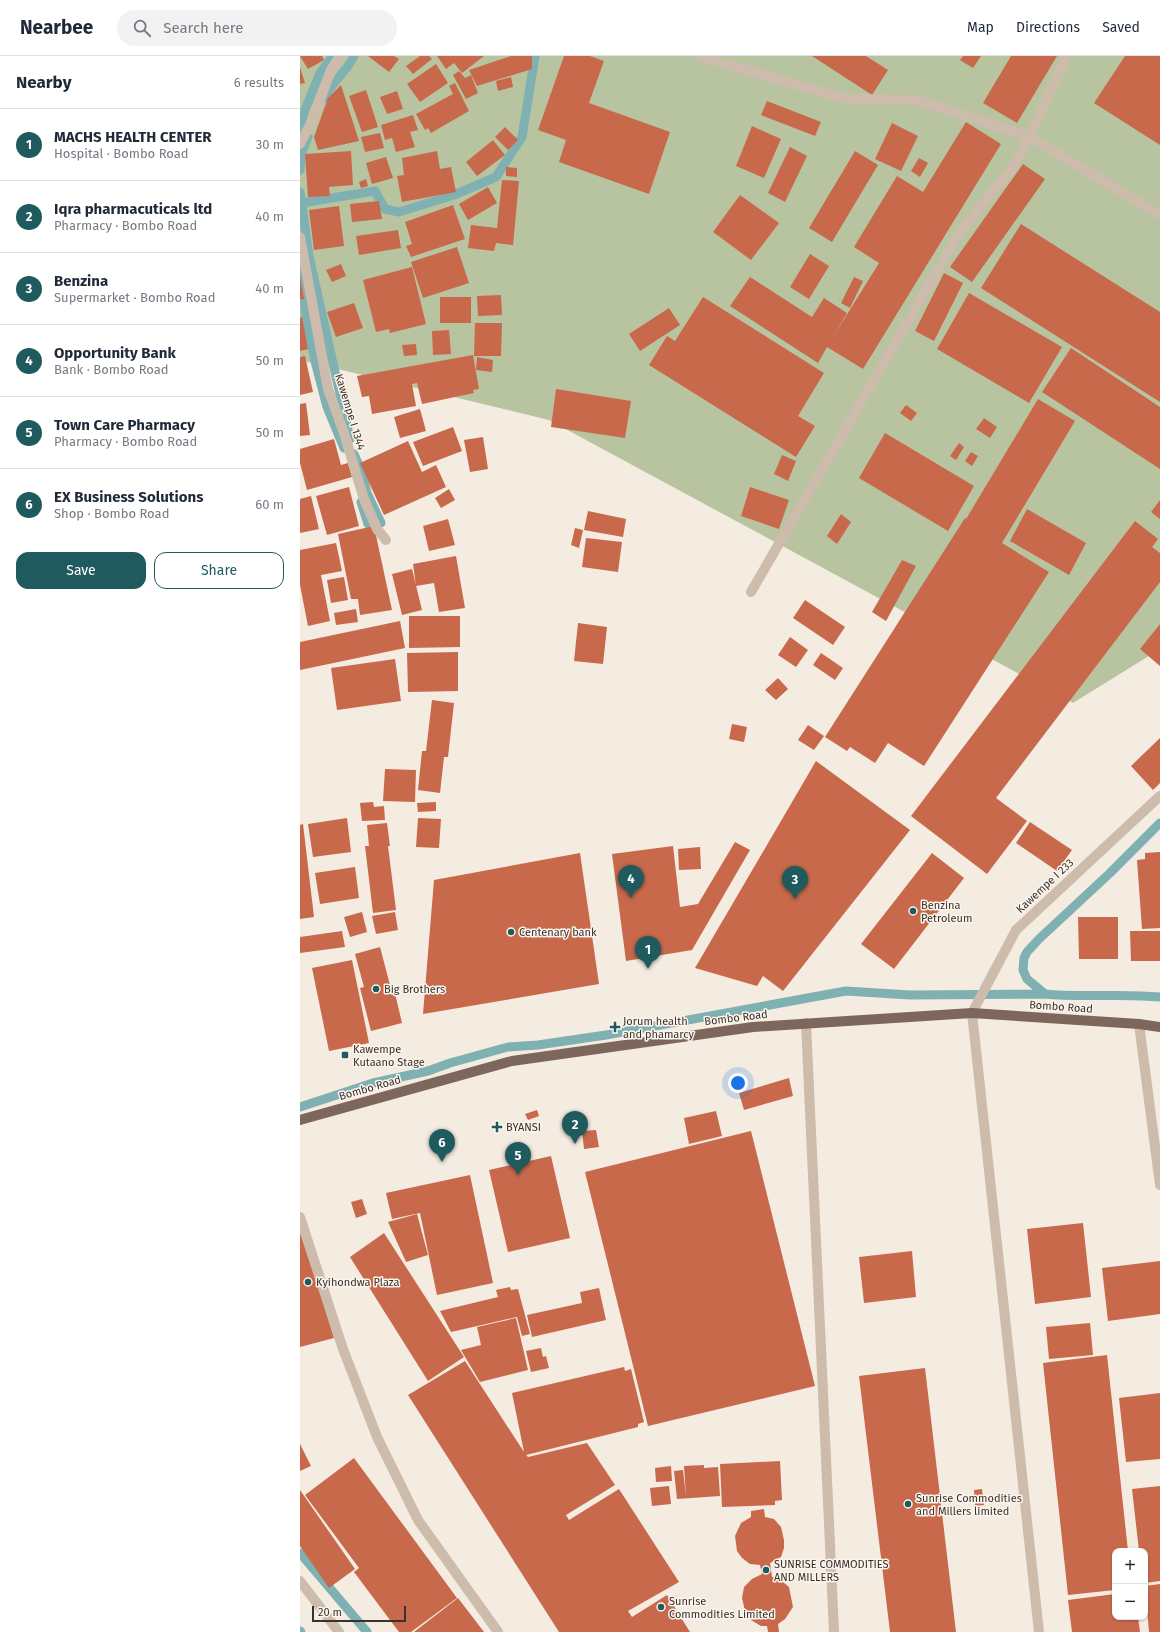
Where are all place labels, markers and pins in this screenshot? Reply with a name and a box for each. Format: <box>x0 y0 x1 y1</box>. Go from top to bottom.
pin: 4 <box>618 865 644 898</box>
pin: 3 <box>782 866 808 899</box>
place label: Benzina Petroleum <box>921 899 972 925</box>
marker: Benzina Petroleum <box>908 906 918 916</box>
place label: Centenary bank <box>519 926 597 939</box>
marker: Centenary bank <box>506 927 516 937</box>
pin: 1 <box>635 936 661 969</box>
place label: Big Brothers <box>384 983 445 996</box>
marker: Big Brothers <box>371 984 381 994</box>
place label: Jorum health and phamarcy <box>623 1015 694 1041</box>
marker: Jorum health and phamarcy <box>610 1022 620 1032</box>
place label: Kawempe Kutaano Stage <box>353 1043 425 1069</box>
marker: Kawempe Kutaano Stage <box>340 1050 350 1060</box>
pin: 2 <box>562 1111 588 1144</box>
marker: BYANSI <box>491 1121 503 1133</box>
place label: BYANSI <box>506 1121 541 1134</box>
pin: 6 <box>429 1129 455 1162</box>
pin: 5 <box>505 1142 531 1175</box>
place label: Kyihondwa Plaza <box>316 1276 400 1289</box>
marker: Kyihondwa Plaza <box>303 1277 313 1287</box>
place label: Sunrise Commodities and Millers limited <box>916 1492 1022 1518</box>
marker: Sunrise Commodities and Millers limited <box>903 1499 913 1509</box>
place label: SUNRISE COMMODITIES AND MILLERS <box>774 1558 889 1584</box>
marker: SUNRISE COMMODITIES AND MILLERS <box>761 1565 771 1575</box>
place label: Sunrise Commodities Limited <box>669 1595 775 1621</box>
marker: Sunrise Commodities Limited <box>656 1602 666 1612</box>

